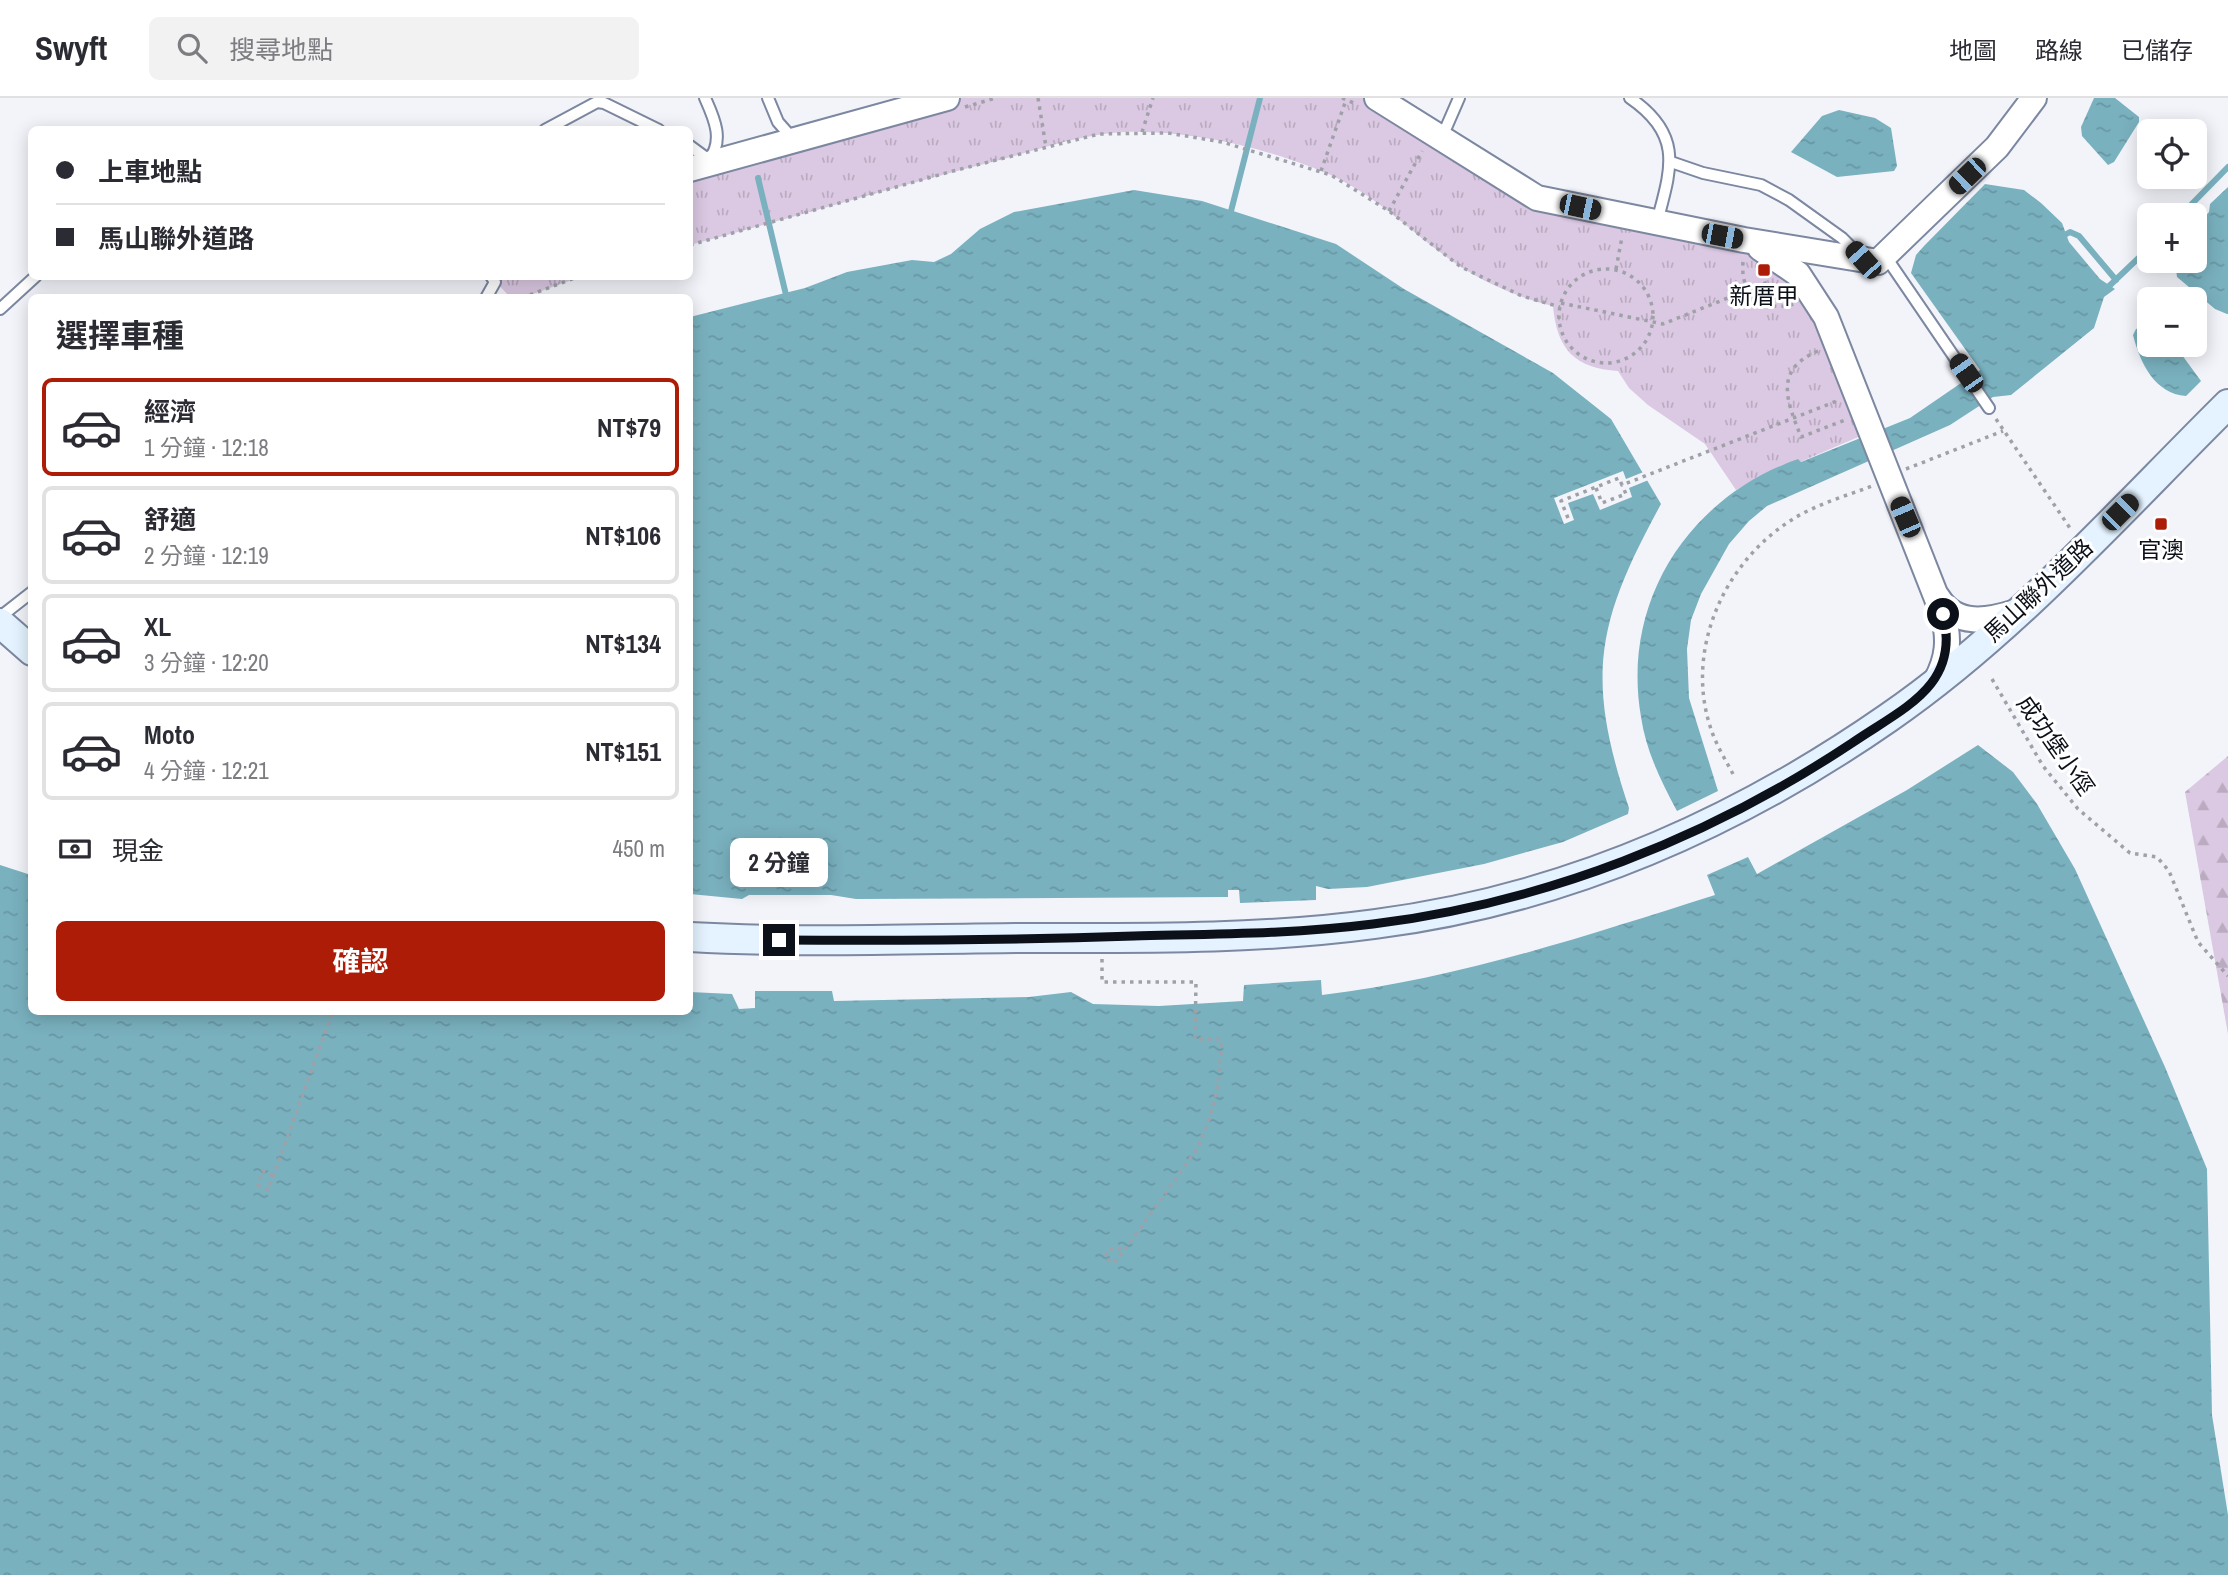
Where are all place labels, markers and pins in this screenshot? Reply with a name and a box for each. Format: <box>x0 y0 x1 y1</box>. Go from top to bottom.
marker: 新厝甲 <box>1756 262 1772 278</box>
place label: 新厝甲 <box>1730 280 1799 311</box>
marker: 官澳 <box>2153 516 2169 532</box>
place label: 官澳 <box>2138 534 2184 565</box>

